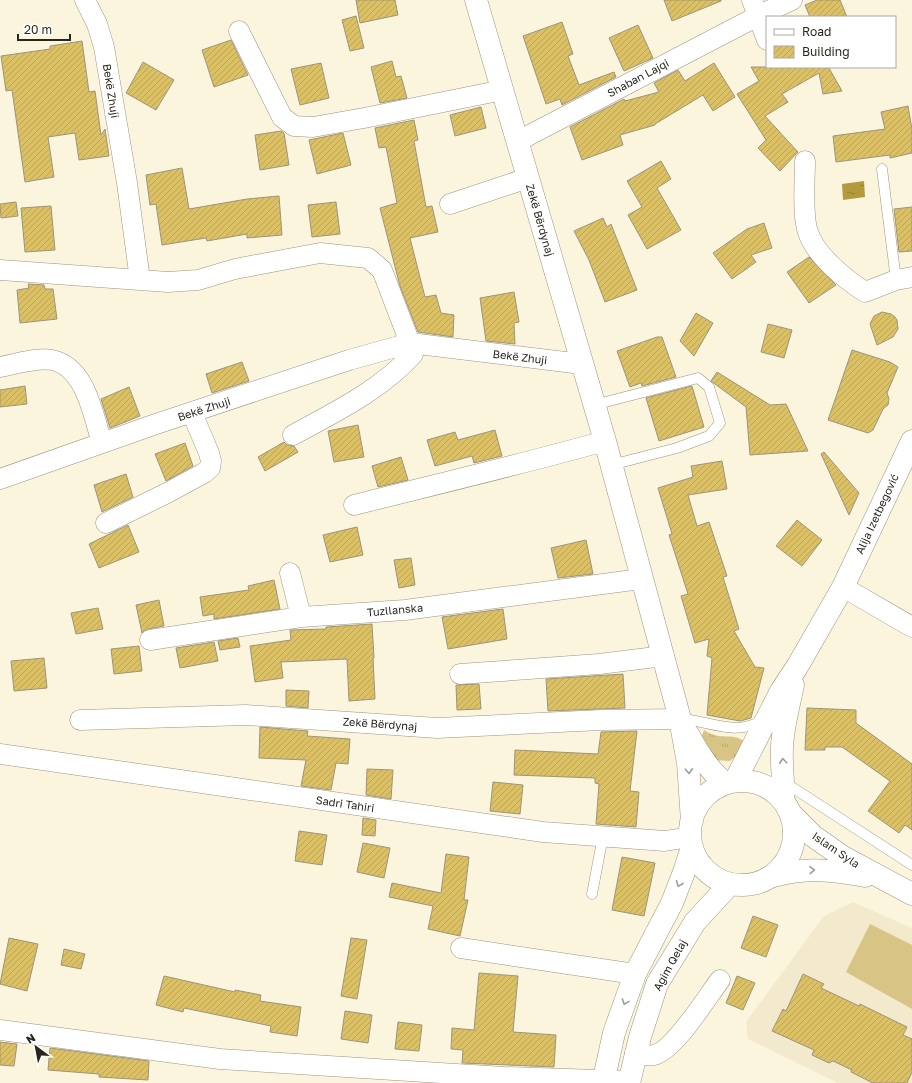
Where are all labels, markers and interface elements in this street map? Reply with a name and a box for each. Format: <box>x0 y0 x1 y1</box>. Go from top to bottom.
scale bar <box>18 16 70 42</box>
legend <box>766 16 896 68</box>
text: 20 m <box>24 22 52 37</box>
text: Road <box>802 24 831 39</box>
text: Building <box>802 44 850 59</box>
street label: Shaban Lajqi <box>605 56 671 99</box>
street label: Bekë Zhuji <box>101 63 122 119</box>
street label: Zekë Bërdynaj <box>524 182 557 258</box>
street label: Bekë Zhuji <box>492 347 548 366</box>
street label: Bekë Zhuji <box>176 394 232 423</box>
street label: Alija Izetbegović <box>852 472 901 556</box>
street label: Tuzllanska <box>366 601 424 618</box>
street label: Zekë Bërdynaj <box>342 714 418 733</box>
one-way arrow <box>778 758 787 764</box>
one-way arrow <box>684 768 693 774</box>
street label: Sadri Tahiri <box>315 793 375 814</box>
street label: Islam Syla <box>810 829 862 870</box>
one-way arrow <box>809 866 815 874</box>
one-way arrow <box>676 880 684 887</box>
street label: Agim Qelaj <box>650 937 689 993</box>
one-way arrow <box>621 998 629 1005</box>
north arrow <box>16 1027 56 1067</box>
text: N <box>23 1030 37 1046</box>

